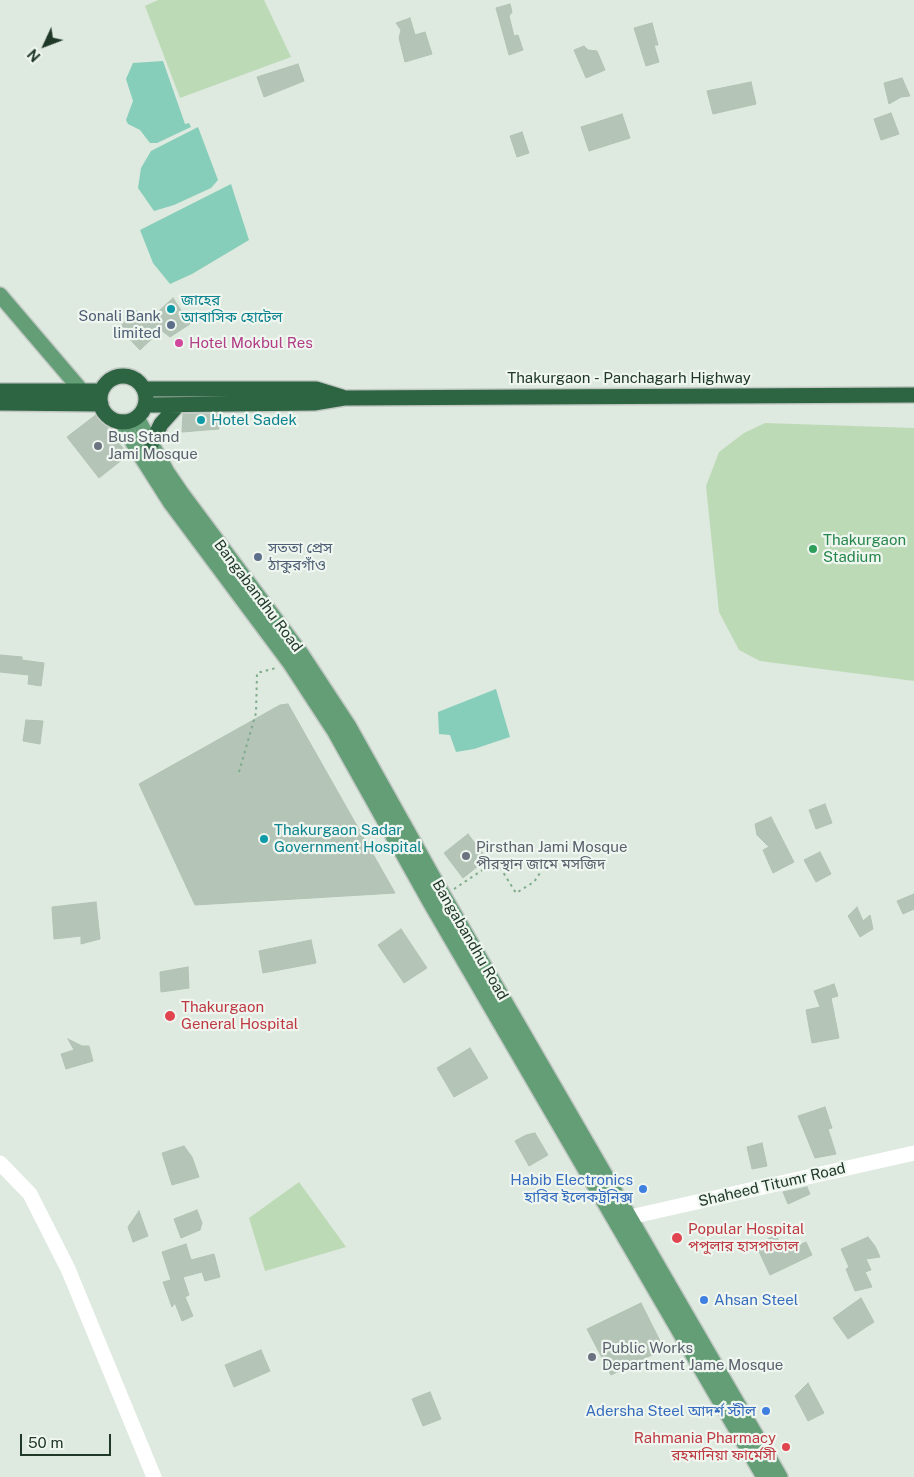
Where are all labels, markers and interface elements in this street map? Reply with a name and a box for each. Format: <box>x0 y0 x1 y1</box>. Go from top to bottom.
north arrow <box>20 20 70 70</box>
text: N <box>24 46 44 65</box>
place label: জাহের আবাসিক হোটেল <box>181 291 282 326</box>
marker: জাহের আবাসিক হোটেল <box>165 303 177 315</box>
place label: Sonali Bank limited <box>78 307 161 342</box>
marker: Sonali Bank limited <box>165 319 177 331</box>
place label: Hotel Mokbul Res <box>189 334 313 352</box>
marker: Hotel Mokbul Res <box>173 337 185 349</box>
street label: Thakurgaon - Panchagarh Highway <box>507 369 751 387</box>
place label: Hotel Sadek <box>211 411 297 429</box>
marker: Hotel Sadek <box>195 414 207 426</box>
place label: Bus Stand Jami Mosque <box>108 428 198 463</box>
marker: Bus Stand Jami Mosque <box>92 440 104 452</box>
place label: Thakurgaon Stadium <box>823 531 906 566</box>
street label: Bangabandhu Road <box>210 536 306 656</box>
place label: সততা প্রেস ঠাকুরগাঁও <box>268 539 332 574</box>
marker: Thakurgaon Stadium <box>807 543 819 555</box>
marker: সততা প্রেস ঠাকুরগাঁও <box>252 551 264 563</box>
place label: Thakurgaon Sadar Government Hospital <box>274 821 422 856</box>
marker: Thakurgaon Sadar Government Hospital <box>258 833 270 845</box>
place label: Pirsthan Jami Mosque পীরস্থান জামে মসজিদ <box>476 838 627 873</box>
marker: Pirsthan Jami Mosque পীরস্থান জামে মসজিদ <box>460 850 472 862</box>
street label: Bangabandhu Road <box>428 877 512 1003</box>
place label: Thakurgaon General Hospital <box>181 998 298 1033</box>
marker: Thakurgaon General Hospital <box>163 1009 177 1023</box>
street label: Shaheed Titumr Road <box>697 1159 847 1211</box>
place label: Habib Electronics হাবিব ইলেকট্রনিক্স <box>510 1171 633 1206</box>
marker: Habib Electronics হাবিব ইলেকট্রনিক্স <box>637 1183 649 1195</box>
place label: Popular Hospital পপুলার হাসপাতাল <box>688 1220 805 1255</box>
marker: Popular Hospital পপুলার হাসপাতাল <box>670 1231 684 1245</box>
place label: Ahsan Steel <box>714 1291 798 1309</box>
marker: Ahsan Steel <box>698 1294 710 1306</box>
place label: Public Works Department Jame Mosque <box>602 1339 783 1374</box>
marker: Public Works Department Jame Mosque <box>586 1351 598 1363</box>
place label: Adersha Steel আদর্শ স্টীল <box>586 1402 756 1420</box>
marker: Adersha Steel আদর্শ স্টীল <box>760 1405 772 1417</box>
scale bar <box>22 1424 114 1456</box>
place label: Rahmania Pharmacy রহমানিয়া ফার্মেসী <box>634 1429 776 1464</box>
text: 50 m <box>28 1434 63 1451</box>
marker: Rahmania Pharmacy রহমানিয়া ফার্মেসী <box>780 1441 792 1453</box>

